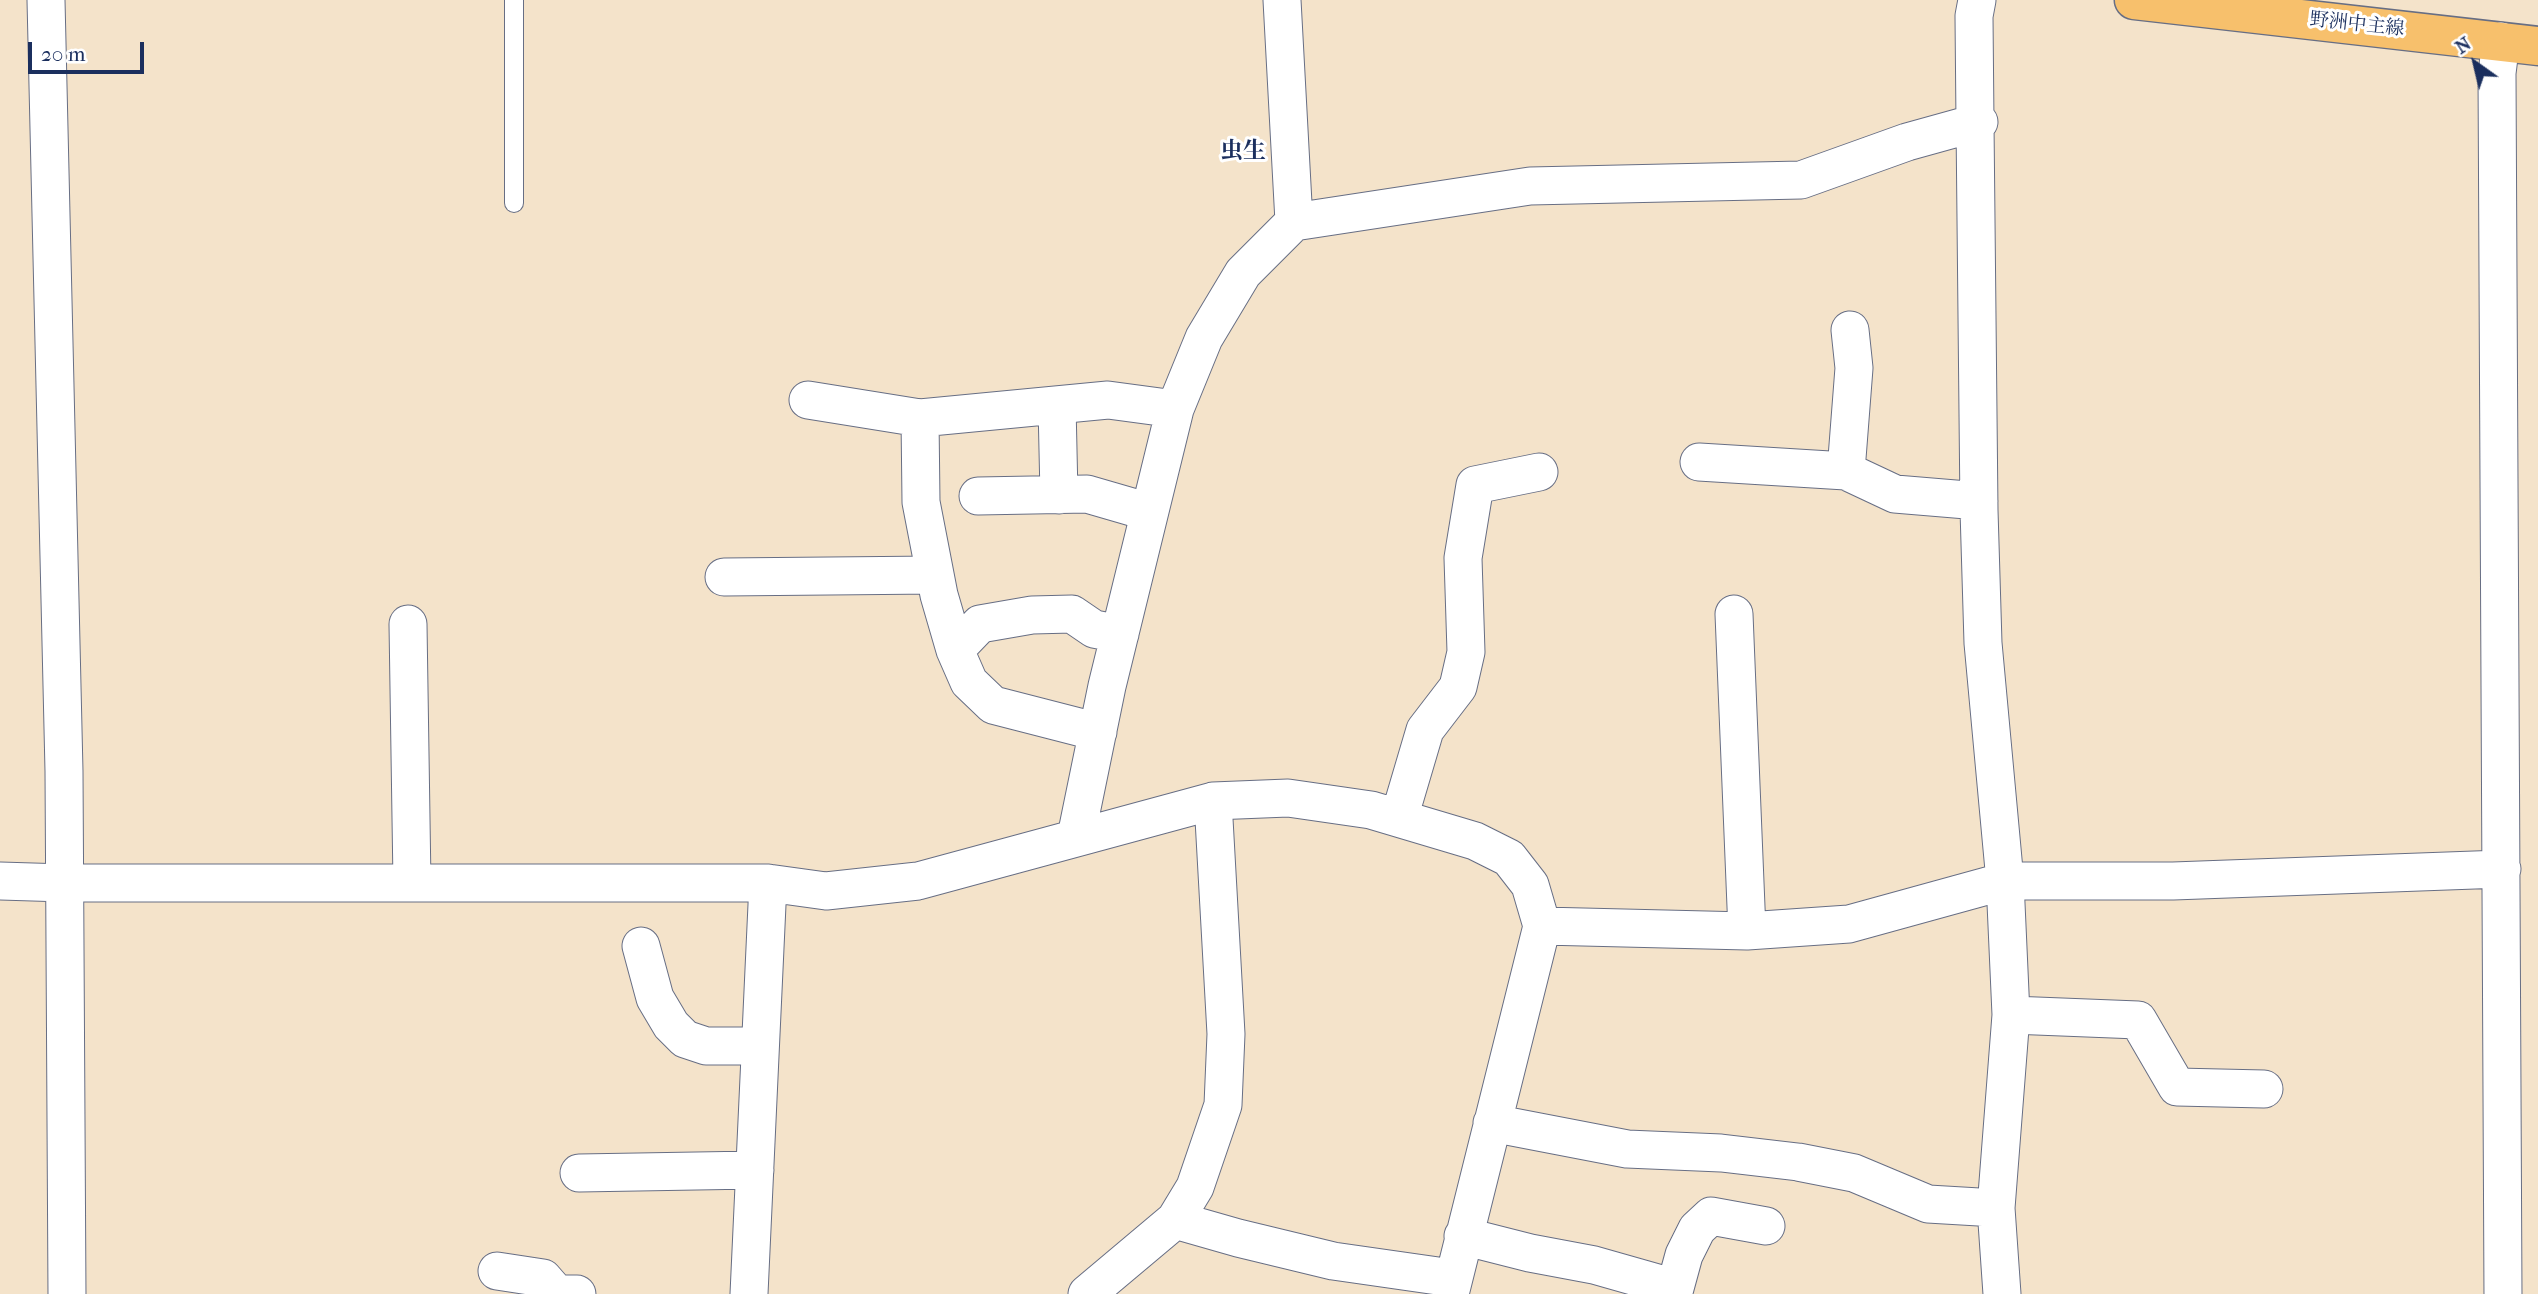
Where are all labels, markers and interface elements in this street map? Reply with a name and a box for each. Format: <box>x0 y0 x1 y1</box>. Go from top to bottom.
street label: 野洲中主線 <box>2309 9 2405 41</box>
scale bar <box>32 28 147 72</box>
north arrow <box>2440 28 2510 98</box>
text: N <box>2451 32 2475 59</box>
text: 20 m <box>41 42 85 66</box>
district label: 虫生 <box>1220 138 1266 166</box>

